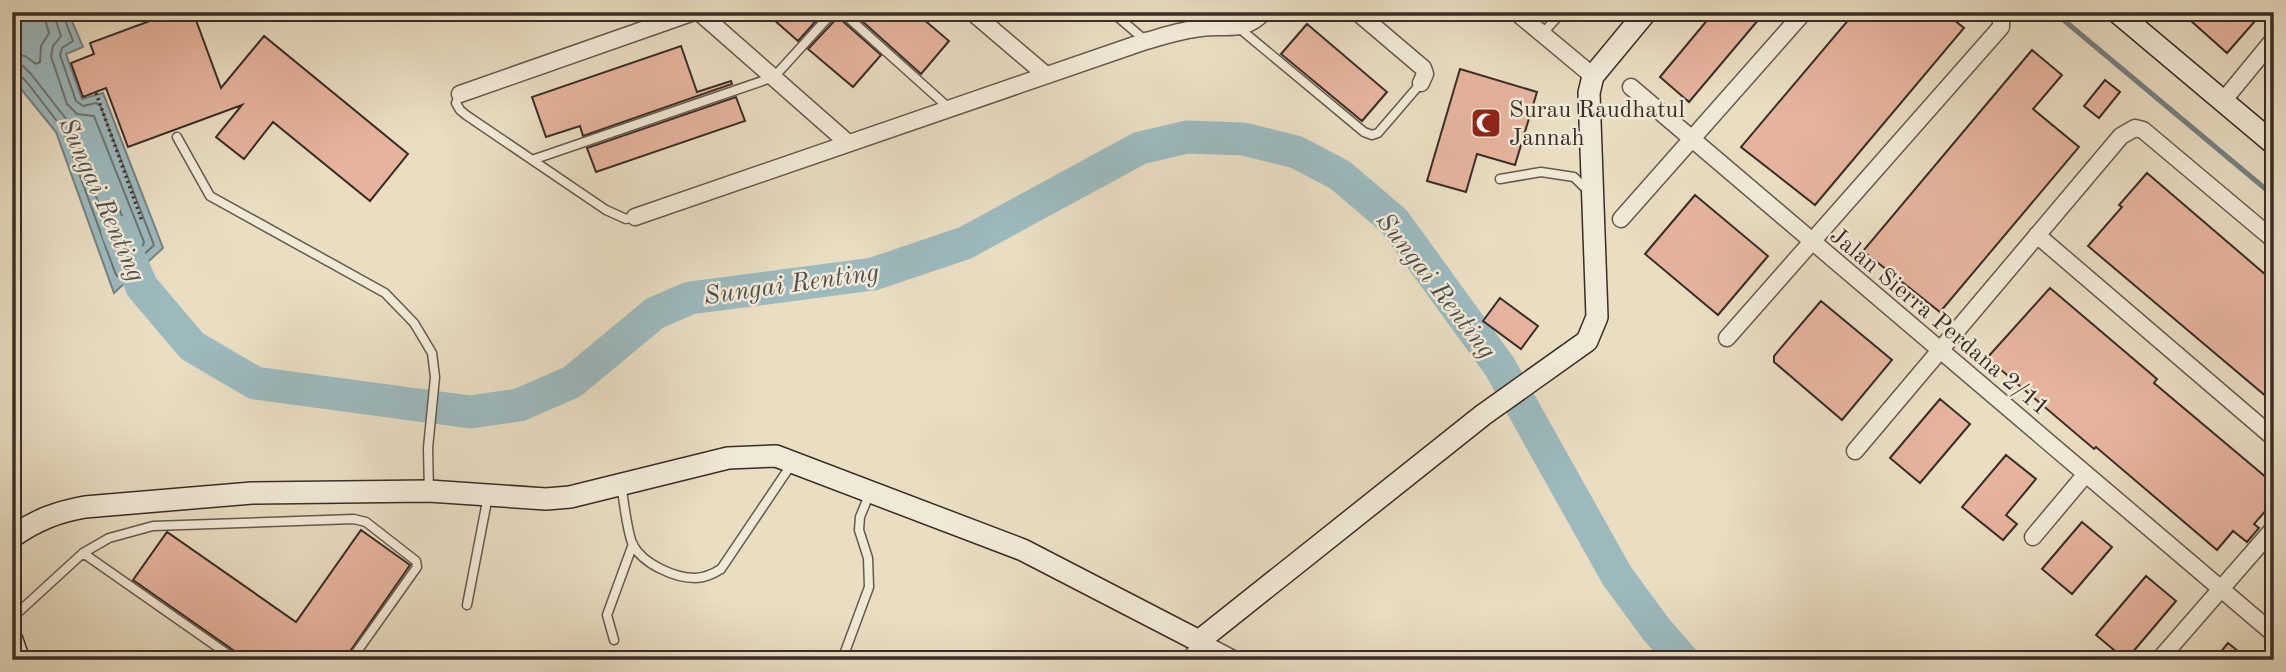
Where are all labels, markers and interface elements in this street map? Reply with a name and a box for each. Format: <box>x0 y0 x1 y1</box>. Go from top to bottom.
place label: Surau Raudhatul Jannah <box>1509 99 1685 151</box>
mosque icon: Surau Raudhatul Jannah <box>1469 106 1503 140</box>
water label: Sungai Renting <box>53 114 149 286</box>
water label: Sungai Renting <box>1371 209 1500 364</box>
street label: Jalan Sierra Perdana 2/11 <box>1825 224 2053 421</box>
water label: Sungai Renting <box>702 260 881 310</box>

